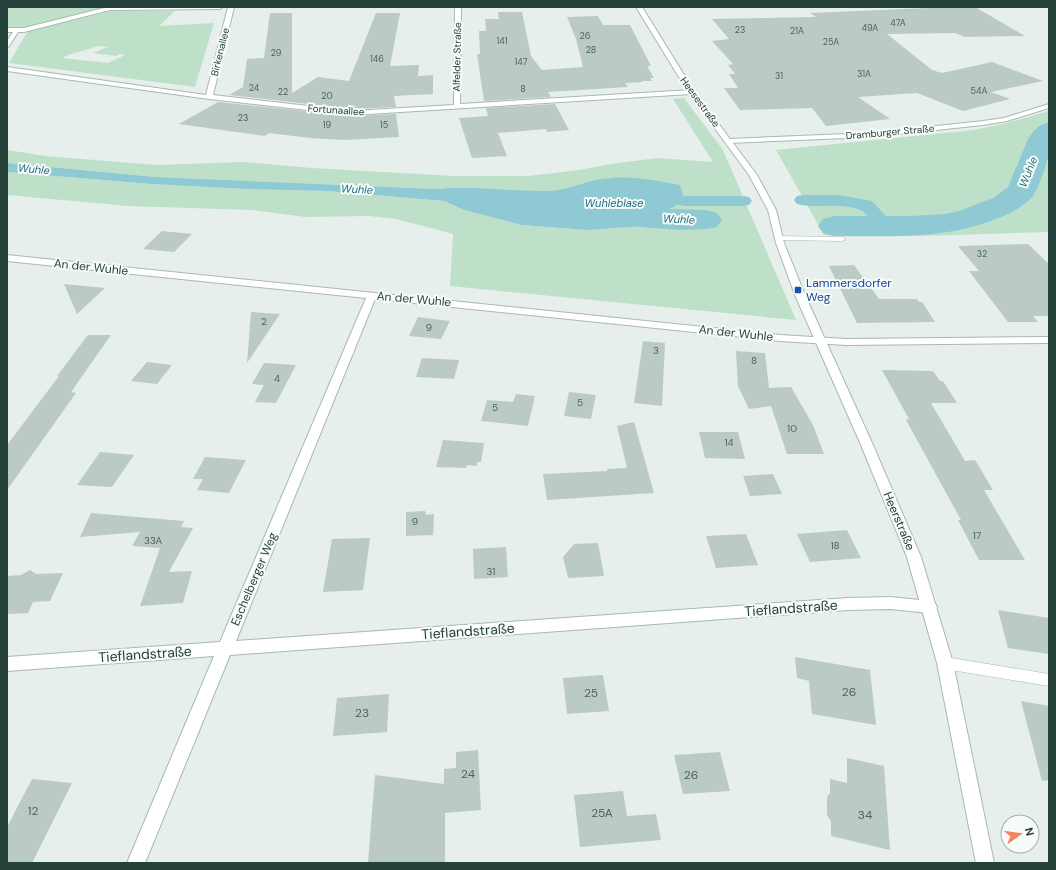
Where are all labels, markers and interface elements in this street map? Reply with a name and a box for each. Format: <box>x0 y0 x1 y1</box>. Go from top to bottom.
house number: 47A <box>890 17 906 29</box>
street label: Alfelder Straße <box>450 22 464 92</box>
house number: 49A <box>862 22 878 34</box>
house number: 23 <box>735 24 745 36</box>
house number: 21A <box>790 25 804 37</box>
street label: Birkenallee <box>208 26 232 78</box>
house number: 26 <box>580 30 591 42</box>
house number: 141 <box>496 35 508 47</box>
house number: 25A <box>823 36 839 48</box>
house number: 28 <box>586 44 596 56</box>
house number: 29 <box>271 47 282 59</box>
house number: 146 <box>370 53 384 65</box>
house number: 147 <box>514 56 528 68</box>
house number: 31A <box>857 68 871 80</box>
house number: 31 <box>775 70 783 82</box>
street label: Heesestraße <box>677 74 723 130</box>
house number: 24 <box>249 82 260 94</box>
house number: 8 <box>520 83 526 95</box>
house number: 54A <box>971 85 987 97</box>
house number: 22 <box>278 86 288 98</box>
house number: 20 <box>321 90 333 102</box>
street label: Fortunaallee <box>307 102 365 118</box>
house number: 23 <box>238 112 248 124</box>
house number: 19 <box>323 119 332 131</box>
house number: 15 <box>380 119 388 131</box>
street label: Dramburger Straße <box>845 122 935 142</box>
water label: Wuhle <box>1016 155 1040 189</box>
water label: Wuhle <box>17 161 51 177</box>
water label: Wuhle <box>341 181 373 197</box>
water label: Wuhleblase <box>585 196 643 210</box>
water label: Wuhle <box>663 211 695 227</box>
house number: 32 <box>977 248 987 260</box>
street label: An der Wuhle <box>53 255 129 279</box>
place label: Lammersdorfer Weg <box>806 275 892 305</box>
marker: Lammersdorfer Weg <box>793 285 803 295</box>
street label: An der Wuhle <box>376 288 452 310</box>
house number: 2 <box>261 315 267 328</box>
house number: 9 <box>426 321 432 334</box>
street label: An der Wuhle <box>698 321 774 345</box>
house number: 3 <box>653 344 659 357</box>
house number: 8 <box>751 354 757 367</box>
house number: 4 <box>274 372 280 385</box>
house number: 5 <box>577 396 583 409</box>
house number: 5 <box>492 401 498 414</box>
house number: 10 <box>787 422 797 435</box>
house number: 14 <box>724 436 734 449</box>
street label: Heerstraße <box>879 489 919 553</box>
house number: 9 <box>412 515 418 528</box>
house number: 17 <box>973 529 981 542</box>
street label: Eschelberger Weg <box>227 530 281 628</box>
house number: 33A <box>144 534 162 547</box>
house number: 18 <box>830 539 840 552</box>
house number: 31 <box>487 565 495 578</box>
street label: Tieflandstraße <box>744 596 838 620</box>
street label: Tieflandstraße <box>421 619 515 643</box>
street label: Tieflandstraße <box>98 642 192 666</box>
house number: 26 <box>842 684 856 700</box>
house number: 25 <box>584 685 598 701</box>
house number: 23 <box>355 705 369 721</box>
house number: 24 <box>461 766 475 782</box>
house number: 26 <box>684 767 698 783</box>
house number: 12 <box>28 803 38 819</box>
house number: 25A <box>591 805 613 821</box>
house number: 34 <box>858 807 872 823</box>
north arrow <box>1000 814 1040 854</box>
text: N <box>1022 826 1037 837</box>

